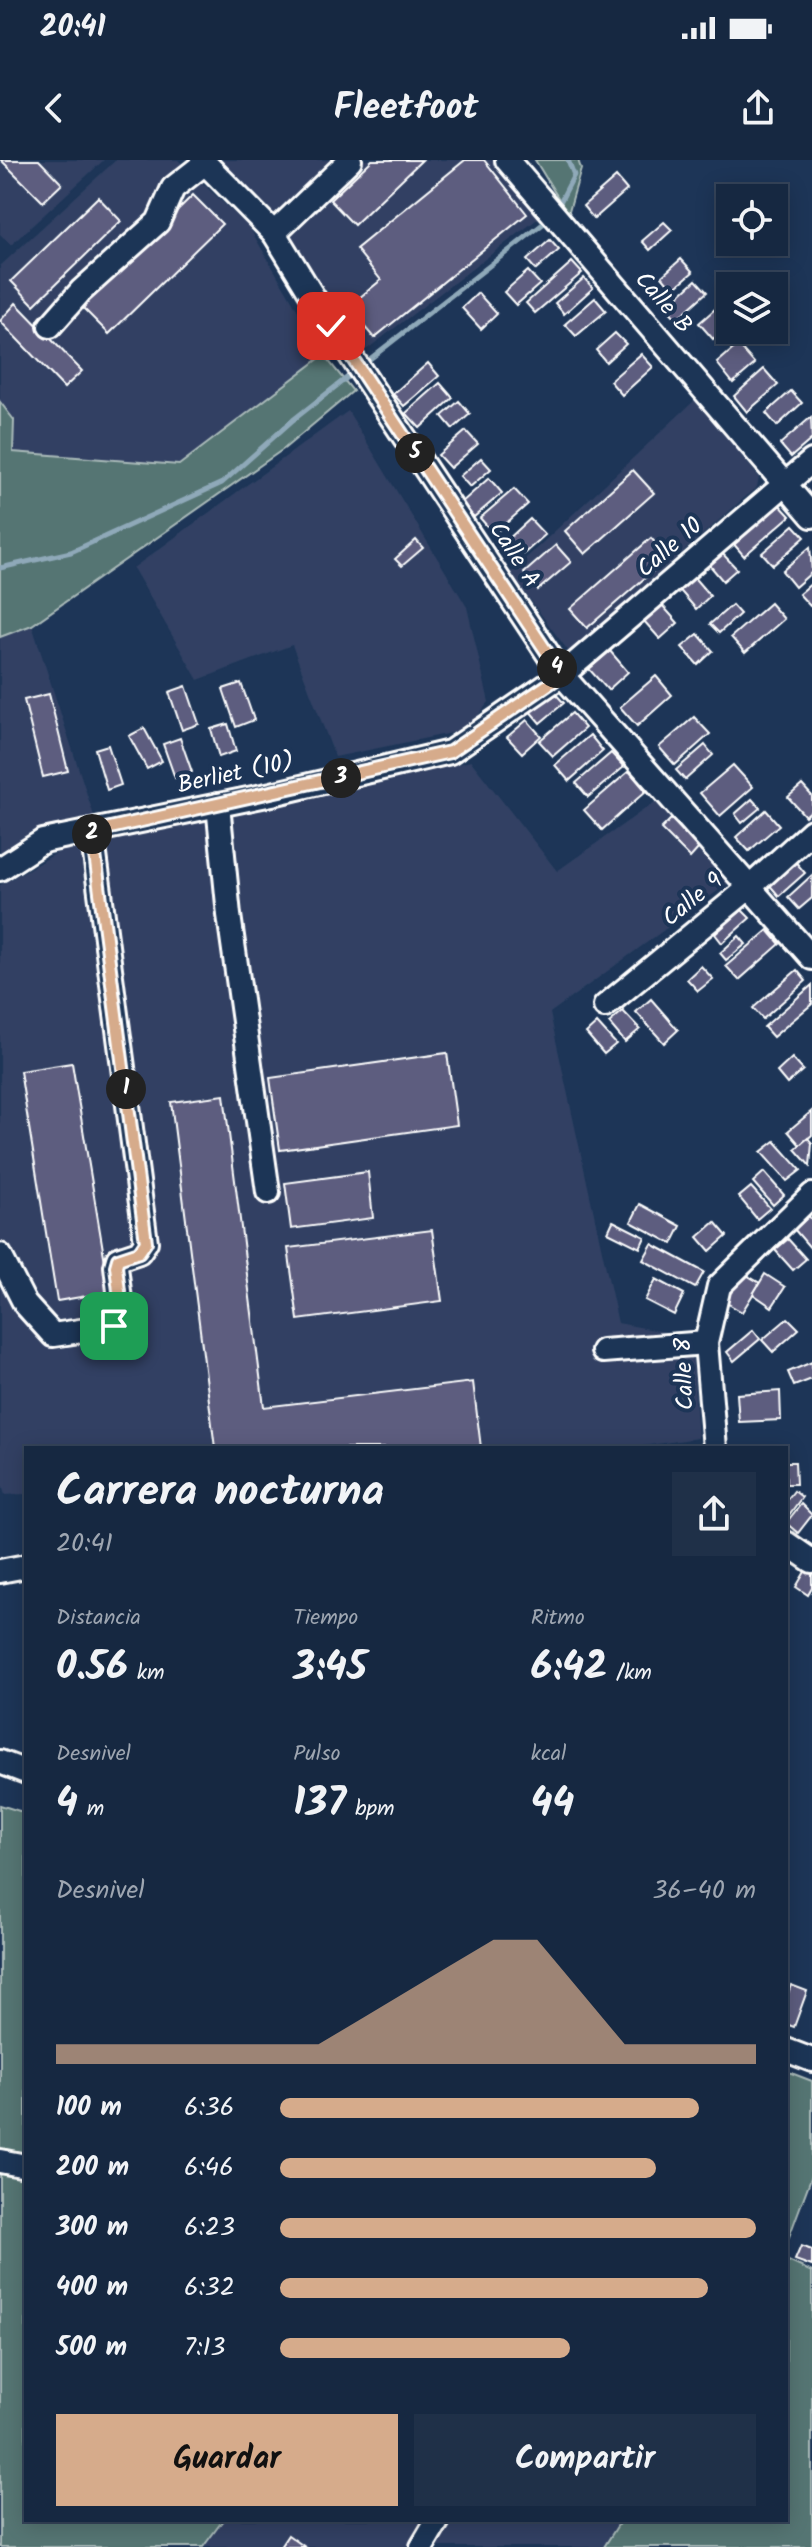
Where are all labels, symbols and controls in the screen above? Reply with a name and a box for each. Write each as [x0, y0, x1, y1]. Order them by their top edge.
text: 20:41 [40, 4, 106, 52]
text: Fleetfoot [333, 80, 479, 137]
icon: back [32, 86, 76, 130]
icon: share [736, 86, 780, 130]
map controls [716, 184, 788, 344]
button: locate [716, 184, 788, 256]
street label: Calle B [624, 263, 702, 343]
button: layers [716, 272, 788, 344]
pin [297, 292, 365, 360]
icon: check [309, 304, 353, 348]
pin: 5 [395, 433, 435, 473]
text: 5 [409, 435, 421, 470]
street label: Calle 10 [628, 508, 712, 588]
street label: Calle A [478, 514, 550, 596]
pin: 4 [537, 648, 577, 688]
text: 4 [551, 650, 563, 685]
street label: Berliet (10) [174, 743, 298, 805]
pin: 3 [321, 758, 361, 798]
text: 3 [335, 760, 347, 795]
pin: 2 [72, 814, 112, 854]
text: 2 [86, 816, 98, 851]
street label: Calle 9 [654, 863, 733, 937]
pin: 1 [106, 1069, 146, 1109]
text: 1 [123, 1071, 129, 1106]
pin [80, 1292, 148, 1360]
icon: arrive [92, 1304, 136, 1348]
street label: Calle 8 [664, 1337, 706, 1411]
text: Carrera nocturna [56, 1458, 384, 1528]
button: share [672, 1472, 756, 1556]
text: 20:41 [56, 1523, 113, 1565]
text: Distancia [56, 1601, 141, 1636]
text: Tiempo [293, 1601, 358, 1636]
text: Ritmo [531, 1601, 585, 1636]
text: 0.56 [56, 1636, 128, 1700]
text: 3:45 [293, 1636, 367, 1700]
text: 6:42 [531, 1636, 607, 1700]
text: km [128, 1656, 165, 1691]
text: /km [607, 1656, 652, 1691]
text: Desnivel [56, 1737, 131, 1772]
text: Pulso [293, 1737, 341, 1772]
text: kcal [531, 1737, 566, 1772]
text: 4 [56, 1772, 78, 1836]
text: 137 [293, 1772, 346, 1836]
text: 44 [531, 1772, 574, 1836]
text: m [78, 1792, 104, 1827]
text: bpm [346, 1792, 395, 1827]
text: Desnivel [56, 1870, 145, 1912]
text: 36–40 m [652, 1870, 756, 1912]
text: 100 m [56, 2087, 122, 2129]
text: 6:36 [184, 2087, 234, 2129]
text: 200 m [56, 2147, 129, 2189]
text: 6:46 [184, 2147, 234, 2189]
text: 300 m [56, 2207, 128, 2249]
text: 6:23 [184, 2207, 235, 2249]
text: 400 m [56, 2267, 128, 2309]
text: 6:32 [184, 2267, 235, 2309]
text: 500 m [56, 2327, 127, 2369]
text: 7:13 [184, 2327, 225, 2369]
button: Guardar [56, 2414, 398, 2506]
button: Compartir [414, 2414, 756, 2506]

